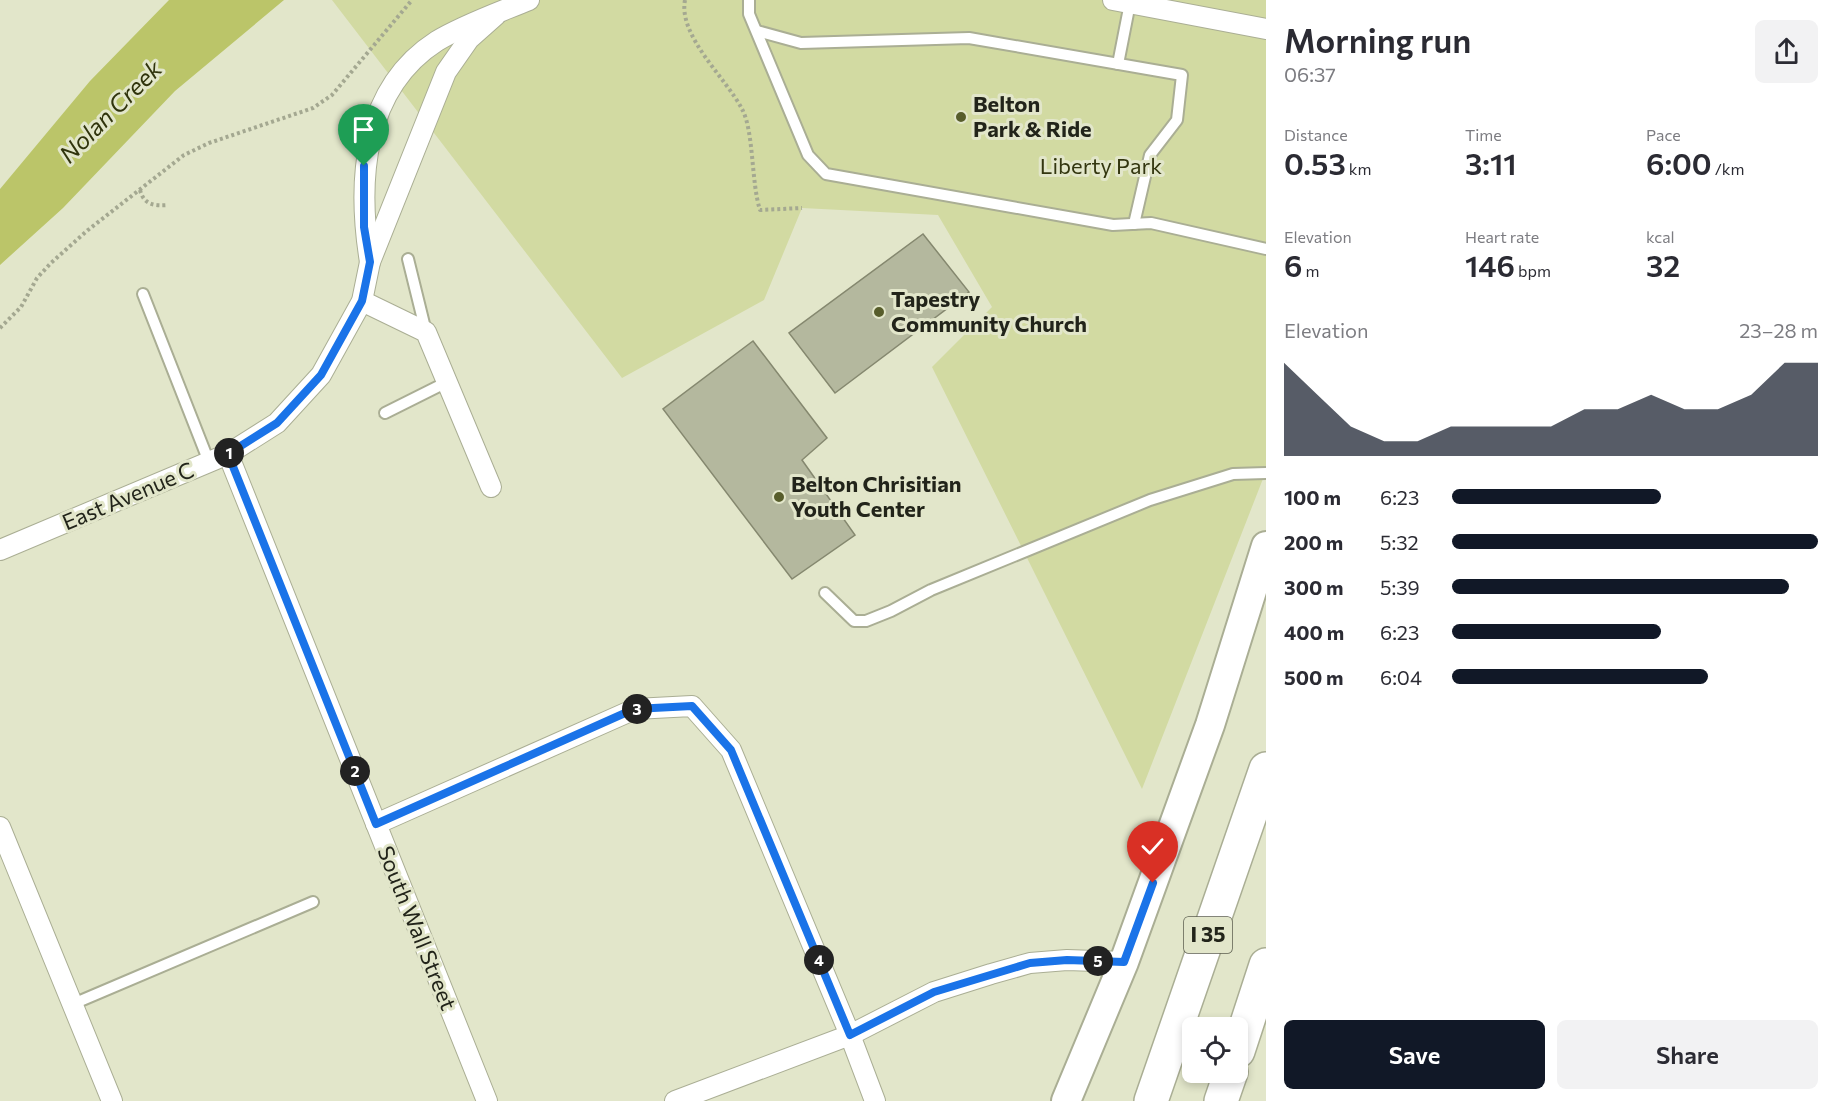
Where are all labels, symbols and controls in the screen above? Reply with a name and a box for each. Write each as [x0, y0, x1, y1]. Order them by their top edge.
text: Morning run [1284, 19, 1471, 60]
button: share [1755, 20, 1818, 83]
water label: Nolan Creek [53, 53, 168, 168]
text: 06:37 [1284, 62, 1336, 86]
place label: Belton Park & Ride [973, 90, 1092, 142]
pin [338, 104, 389, 166]
marker: Belton Park & Ride [954, 110, 968, 124]
icon: arrive [347, 113, 380, 146]
text: Distance [1284, 125, 1348, 144]
text: Time [1465, 125, 1502, 144]
text: Pace [1646, 125, 1681, 144]
text: 0.53 [1284, 144, 1346, 181]
text: 3:11 [1465, 144, 1517, 181]
text: 6:00 [1646, 144, 1712, 181]
park label: Liberty Park [1040, 152, 1162, 179]
text: km [1346, 159, 1371, 178]
text: /km [1712, 159, 1745, 178]
text: Elevation [1284, 227, 1352, 246]
text: Heart rate [1465, 227, 1539, 246]
text: kcal [1646, 227, 1675, 246]
text: 6 [1284, 246, 1302, 283]
text: 146 [1465, 246, 1515, 283]
text: 32 [1646, 246, 1680, 283]
text: m [1302, 261, 1319, 280]
text: bpm [1515, 261, 1551, 280]
place label: Tapestry Community Church [891, 285, 1087, 337]
marker: Tapestry Community Church [872, 305, 886, 319]
text: Elevation [1284, 318, 1369, 342]
text: 23–28 m [1739, 318, 1818, 342]
pin: 1 [214, 438, 244, 468]
text: 1 [225, 443, 233, 462]
street label: East Avenue C [58, 456, 198, 535]
place label: Belton Chrisitian Youth Center [791, 470, 962, 522]
text: 100 m [1284, 485, 1341, 509]
text: 6:23 [1380, 485, 1419, 509]
marker: Belton Chrisitian Youth Center [772, 490, 786, 504]
text: 200 m [1284, 530, 1343, 554]
text: 5:32 [1380, 530, 1419, 554]
text: 300 m [1284, 575, 1344, 599]
text: 5:39 [1380, 575, 1420, 599]
text: 400 m [1284, 620, 1344, 644]
text: 6:23 [1380, 620, 1419, 644]
text: 500 m [1284, 665, 1344, 689]
text: 6:04 [1380, 665, 1422, 689]
pin: 3 [622, 694, 652, 724]
text: 3 [632, 699, 642, 718]
pin: 2 [340, 756, 370, 786]
text: 2 [350, 761, 360, 780]
pin [1127, 821, 1178, 883]
icon: check [1136, 830, 1169, 863]
street label: South Wall Street [372, 842, 463, 1014]
road number: I 35 [1184, 917, 1232, 953]
pin: 4 [804, 945, 834, 975]
pin: 5 [1083, 946, 1113, 976]
text: 4 [814, 950, 824, 969]
text: 5 [1093, 951, 1103, 970]
map controls [1182, 1017, 1248, 1083]
button: locate [1182, 1017, 1248, 1083]
button: Save [1284, 1020, 1545, 1089]
button: Share [1557, 1020, 1818, 1089]

